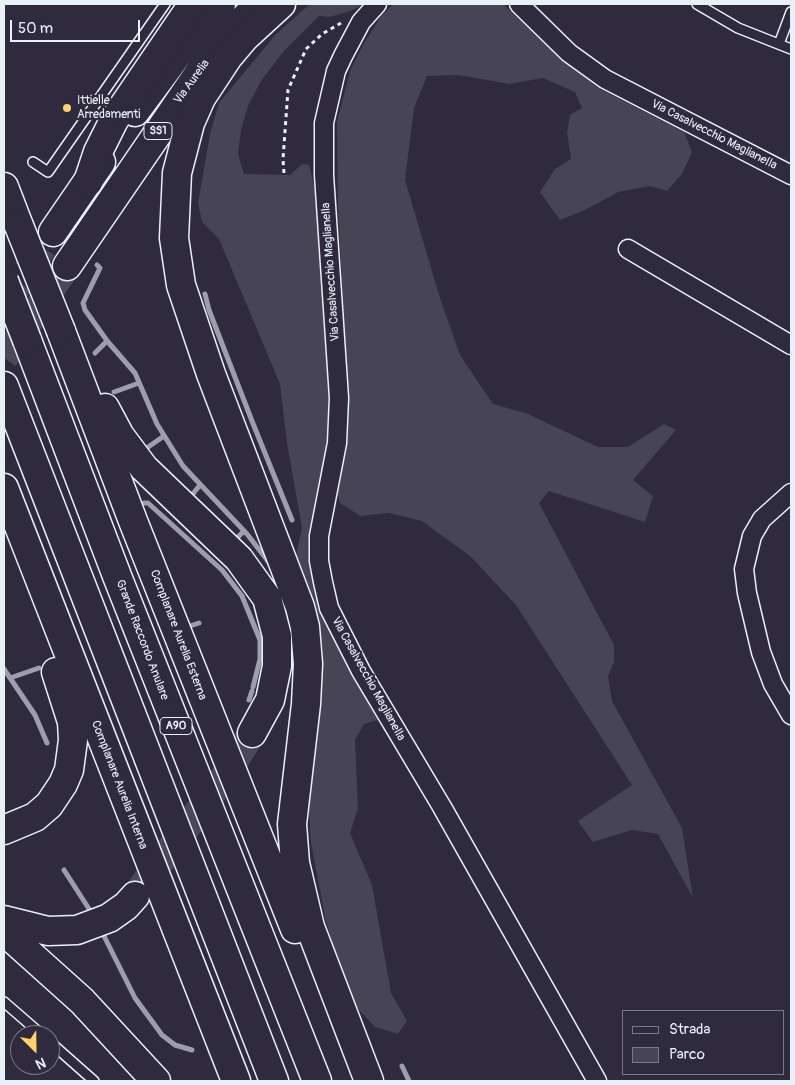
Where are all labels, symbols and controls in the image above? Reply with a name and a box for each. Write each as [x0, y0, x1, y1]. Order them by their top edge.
scale bar [12, 10, 142, 42]
text: 50 m [18, 19, 53, 38]
street label: Via Aurelia [171, 57, 213, 107]
place label: Ittielle Arredamenti [77, 94, 140, 122]
street label: Via Casalvecchio Maglianella [649, 97, 779, 173]
marker: Ittielle Arredamenti [61, 102, 73, 114]
road number: SS1 [144, 122, 172, 140]
street label: Via Casalvecchio Maglianella [319, 202, 343, 342]
street label: Complanare Aurelia Esterna [146, 568, 210, 702]
street label: Grande Raccordo Anulare [112, 578, 172, 702]
street label: Via Casalvecchio Maglianella [328, 615, 408, 743]
road number: A90 [160, 718, 192, 734]
street label: Complanare Aurelia Interna [88, 719, 150, 851]
legend [622, 1010, 785, 1075]
text: Strada [669, 1020, 710, 1039]
north arrow [10, 1025, 60, 1075]
text: Parco [669, 1045, 705, 1064]
text: N [33, 1054, 48, 1073]

